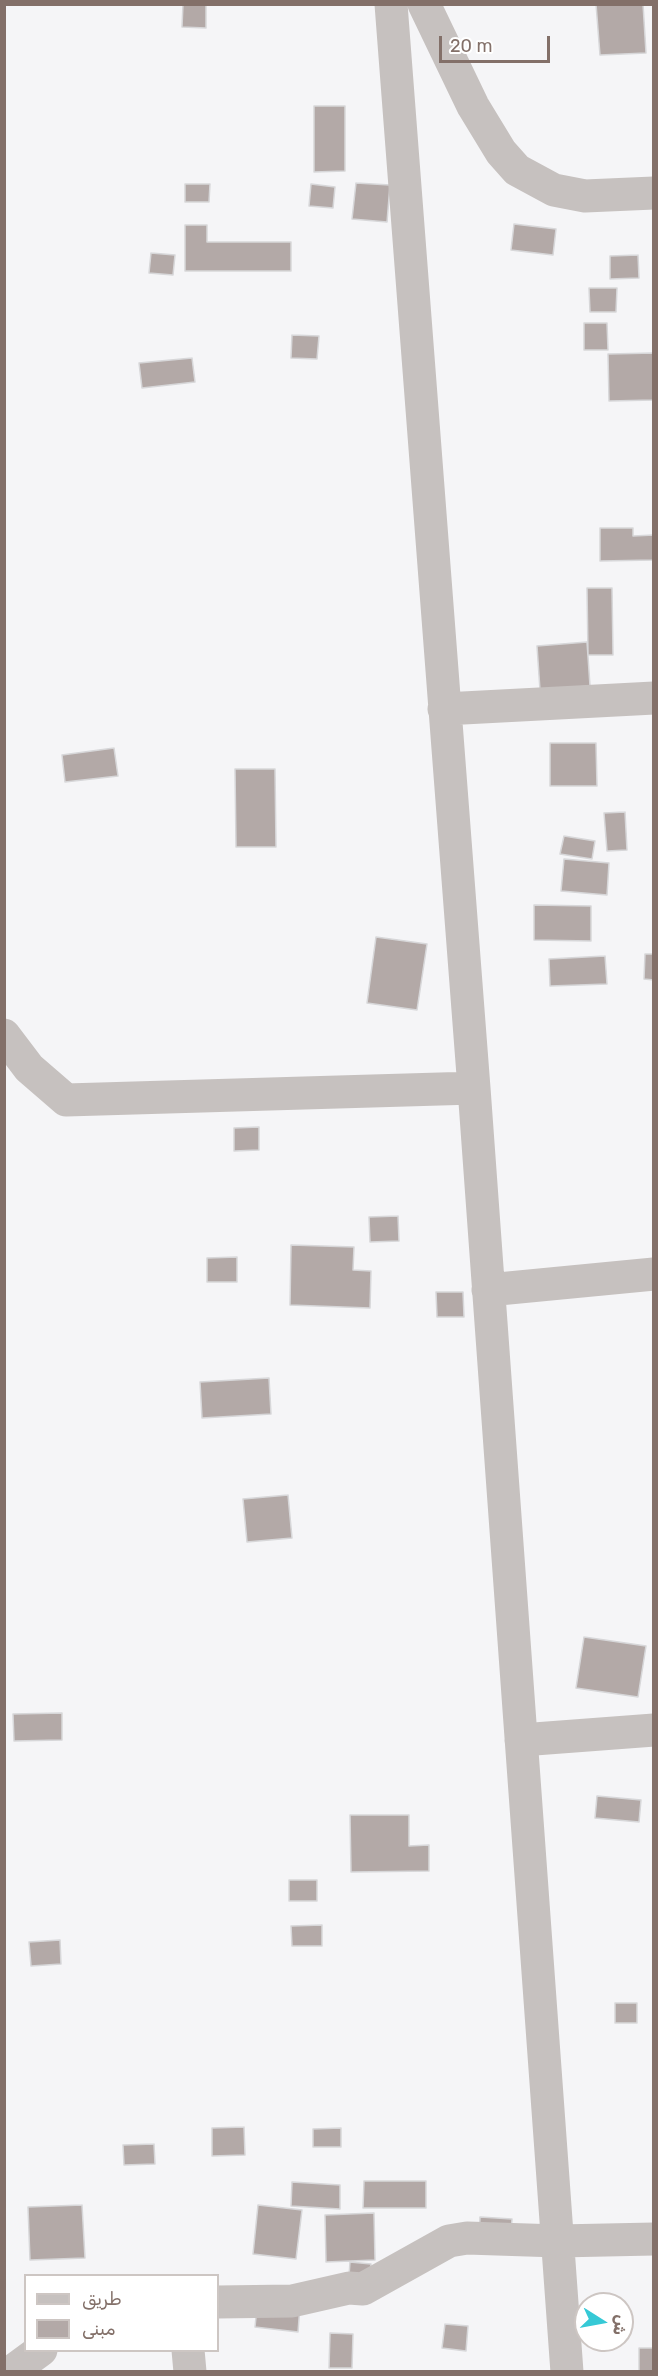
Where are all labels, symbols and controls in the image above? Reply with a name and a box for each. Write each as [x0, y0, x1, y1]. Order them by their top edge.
scale bar [442, 24, 553, 62]
text: 20 m [450, 35, 492, 57]
legend [24, 2274, 219, 2352]
text: طريق [82, 2288, 122, 2310]
north arrow [574, 2292, 634, 2352]
text: ش [609, 2313, 631, 2337]
text: مبنى [82, 2318, 116, 2340]

